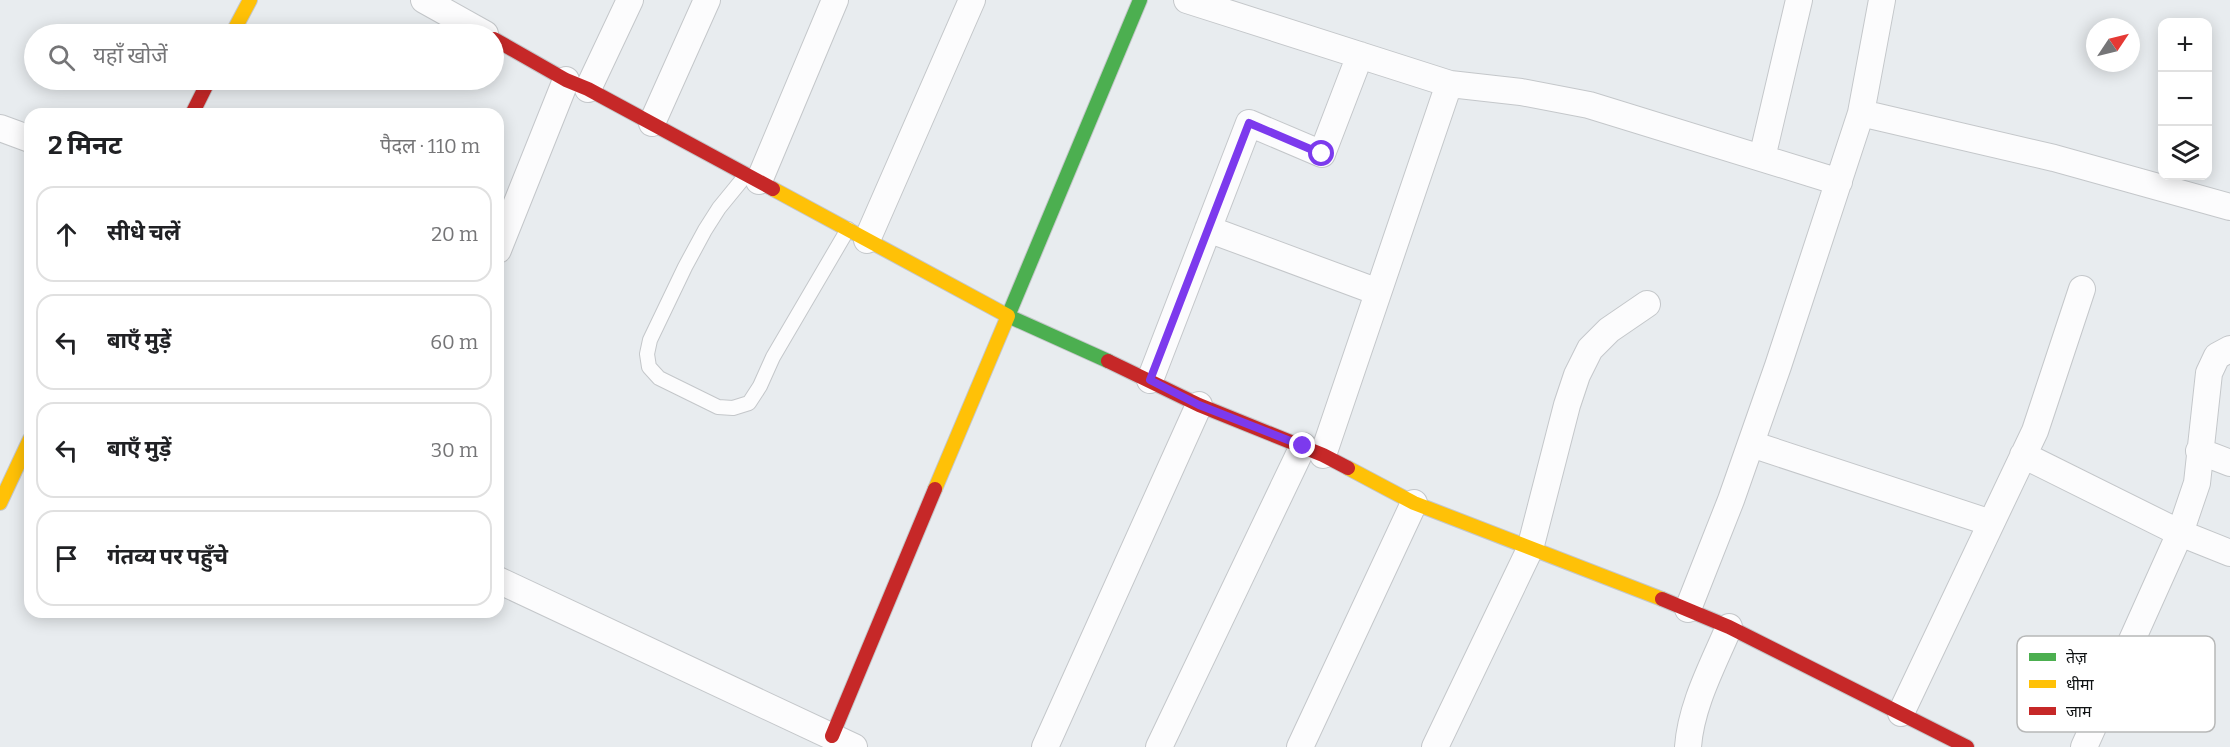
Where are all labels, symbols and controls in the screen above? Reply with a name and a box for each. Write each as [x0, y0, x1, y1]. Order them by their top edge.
north arrow [2086, 18, 2140, 72]
map controls [2158, 18, 2212, 180]
button: + [2158, 18, 2212, 72]
search box [24, 24, 504, 90]
icon: search [45, 41, 78, 74]
text: यहाँ खोजें [93, 42, 168, 69]
button: − [2158, 72, 2212, 126]
button: layers [2158, 126, 2212, 180]
text: 2 मिनट [48, 130, 122, 161]
text: पैदल · 110 m [380, 134, 480, 158]
route start [1308, 140, 1334, 166]
icon: ahead [50, 218, 83, 251]
text: सीधे चलें [107, 219, 180, 246]
text: 20 m [431, 222, 478, 246]
icon: left [50, 326, 83, 359]
text: बाएँ मुड़ें [107, 327, 171, 354]
text: 60 m [430, 330, 478, 354]
route end [1289, 432, 1315, 458]
icon: left [50, 434, 83, 467]
text: बाएँ मुड़ें [107, 435, 171, 462]
text: 30 m [431, 438, 478, 462]
icon: arrive [50, 542, 83, 575]
text: गंतव्य पर पहुँचे [107, 543, 228, 570]
legend [2017, 636, 2215, 732]
text: तेज़ [2066, 648, 2088, 667]
text: धीमा [2066, 675, 2095, 694]
text: जाम [2066, 702, 2092, 721]

